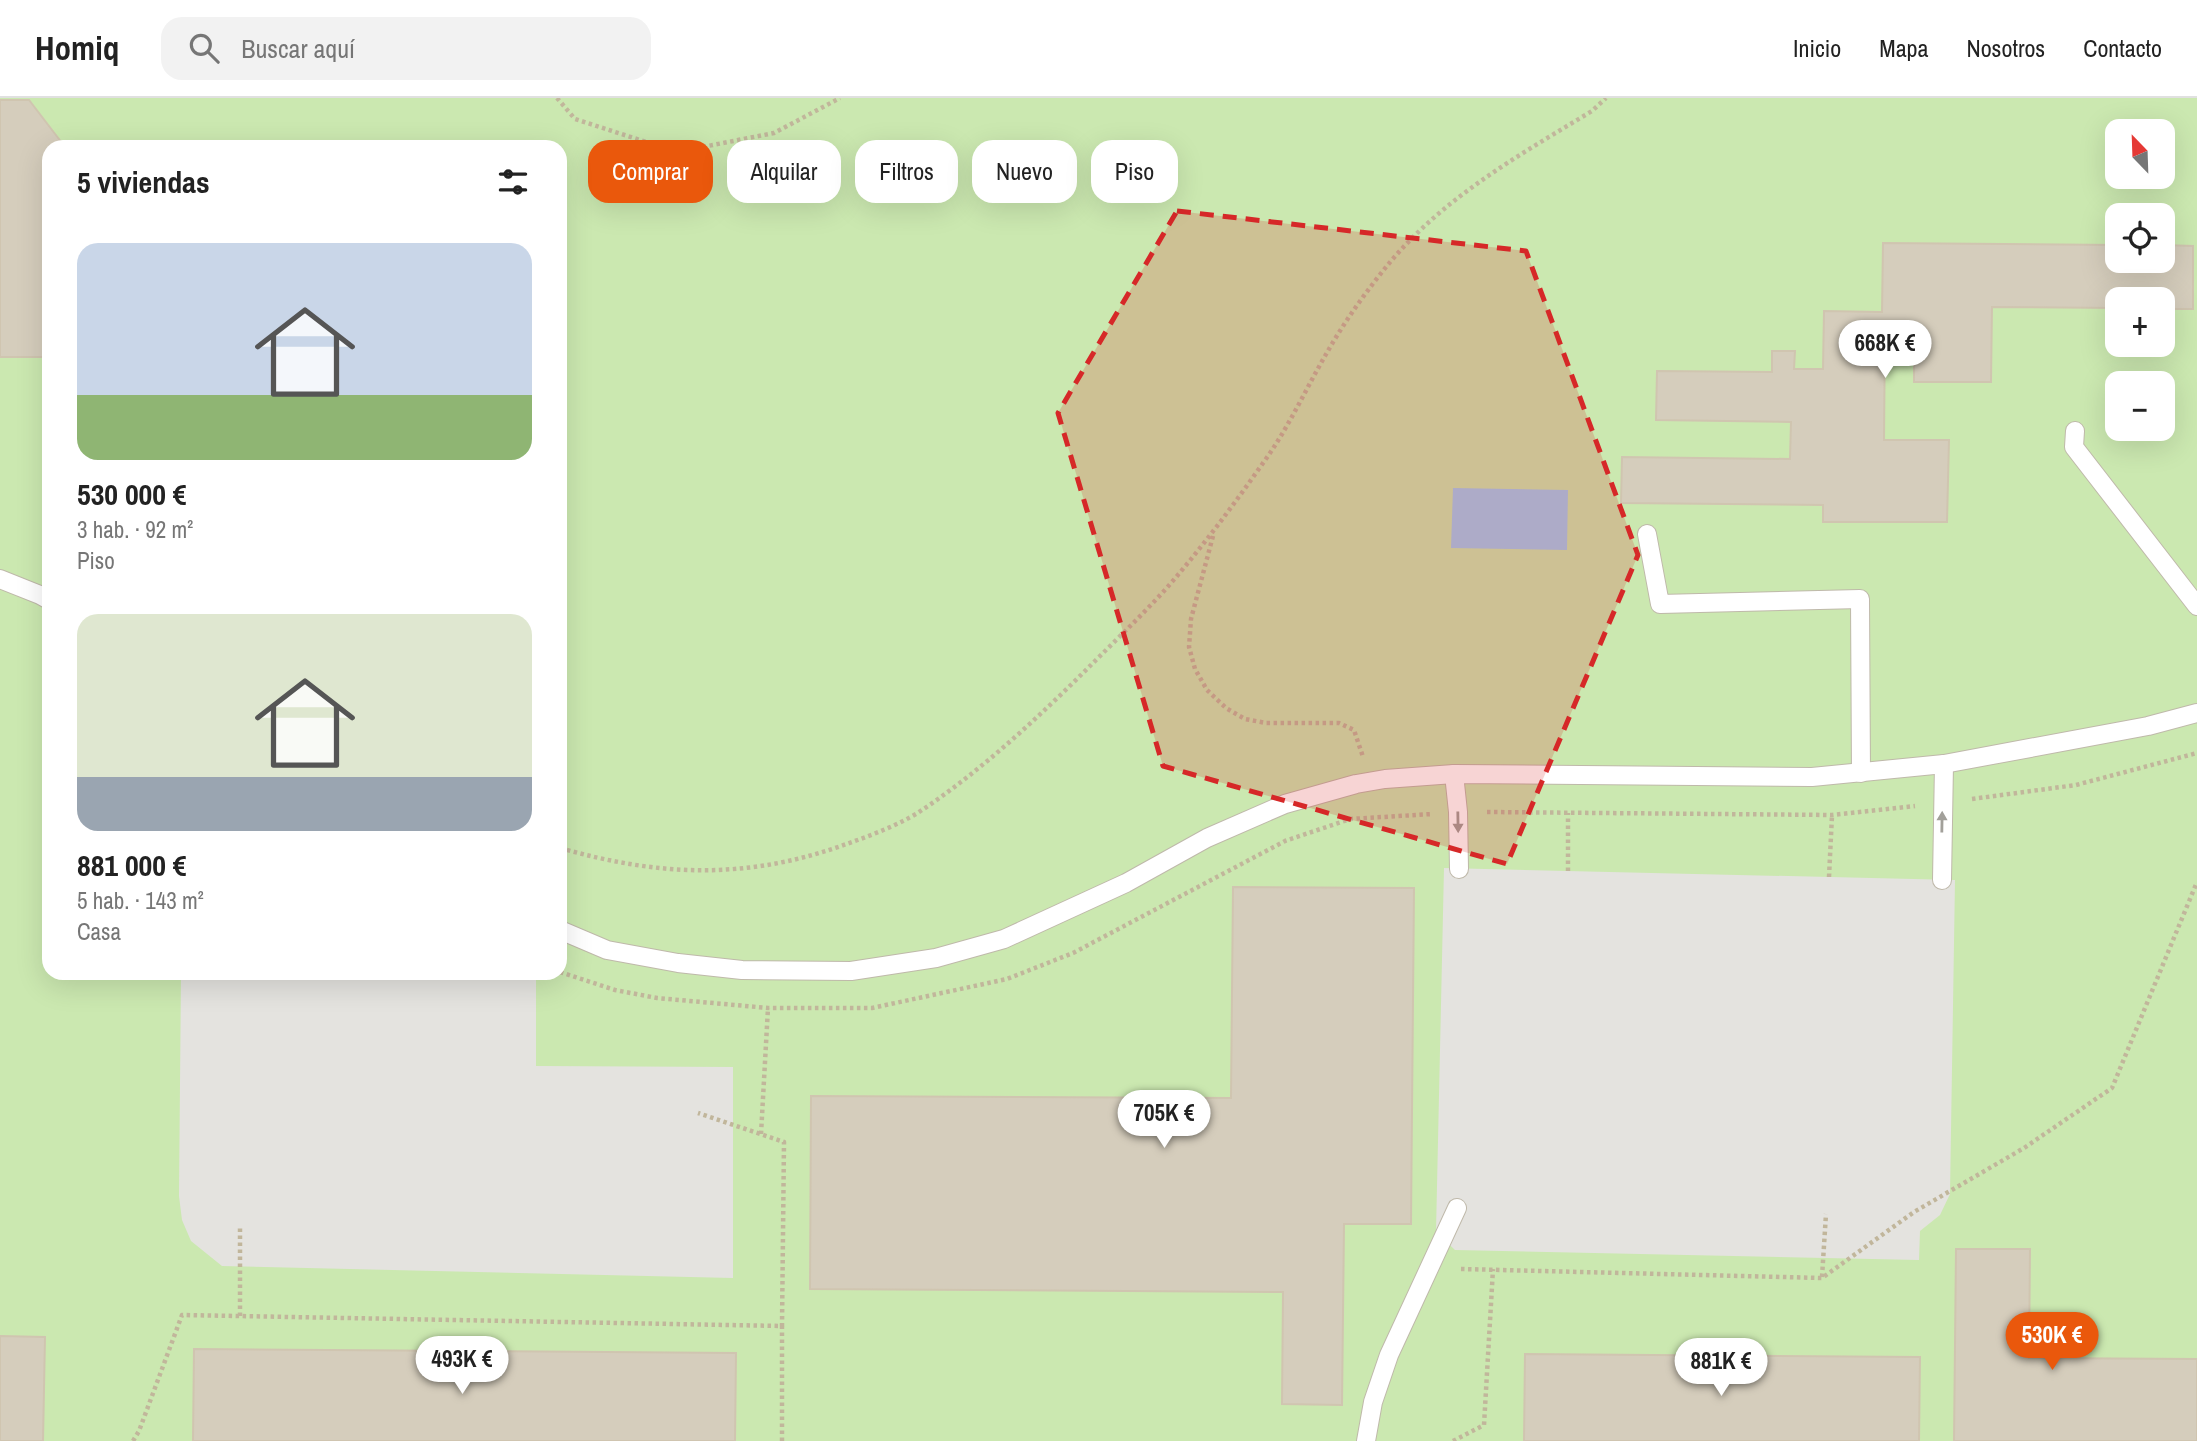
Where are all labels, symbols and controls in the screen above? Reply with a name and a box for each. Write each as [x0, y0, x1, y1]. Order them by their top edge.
search box [161, 17, 651, 80]
text: Homiq [35, 26, 119, 70]
icon: search [185, 29, 223, 67]
text: Buscar aquí [241, 31, 355, 66]
text: Inicio [1793, 32, 1841, 64]
text: Mapa [1879, 32, 1928, 64]
text: Nosotros [1966, 32, 2045, 64]
text: Contacto [2083, 32, 2162, 64]
north arrow [2105, 119, 2175, 189]
map controls [2105, 119, 2175, 441]
chip: Comprar [588, 140, 713, 203]
chip: Alquilar [727, 140, 841, 203]
chip: Filtros [855, 140, 958, 203]
chip: Nuevo [972, 140, 1077, 203]
chip: Piso [1091, 140, 1178, 203]
text: 5 viviendas [77, 162, 210, 202]
icon: filters [494, 163, 532, 201]
button: locate [2105, 203, 2175, 273]
button: + [2105, 287, 2175, 357]
icon: home [242, 289, 368, 415]
pin: 668K € [1828, 320, 1942, 380]
text: 668K € [1855, 327, 1915, 358]
button: − [2105, 371, 2175, 441]
text: 530 000 € [77, 474, 186, 514]
text: 3 hab. · 92 m² [77, 514, 193, 545]
text: Piso [77, 545, 115, 576]
icon: home [242, 660, 368, 786]
one-way arrow [1452, 811, 1464, 833]
one-way arrow [1937, 811, 1948, 833]
text: 881 000 € [77, 845, 186, 885]
text: 5 hab. · 143 m² [77, 885, 204, 916]
text: Casa [77, 916, 121, 947]
pin: 705K € [1107, 1090, 1221, 1150]
text: 705K € [1134, 1097, 1194, 1128]
pin: 530K € [1995, 1312, 2109, 1372]
text: 530K € [2022, 1319, 2082, 1350]
pin: 493K € [405, 1336, 519, 1396]
pin: 881K € [1664, 1338, 1778, 1398]
text: 493K € [432, 1343, 492, 1374]
text: 881K € [1691, 1345, 1751, 1376]

